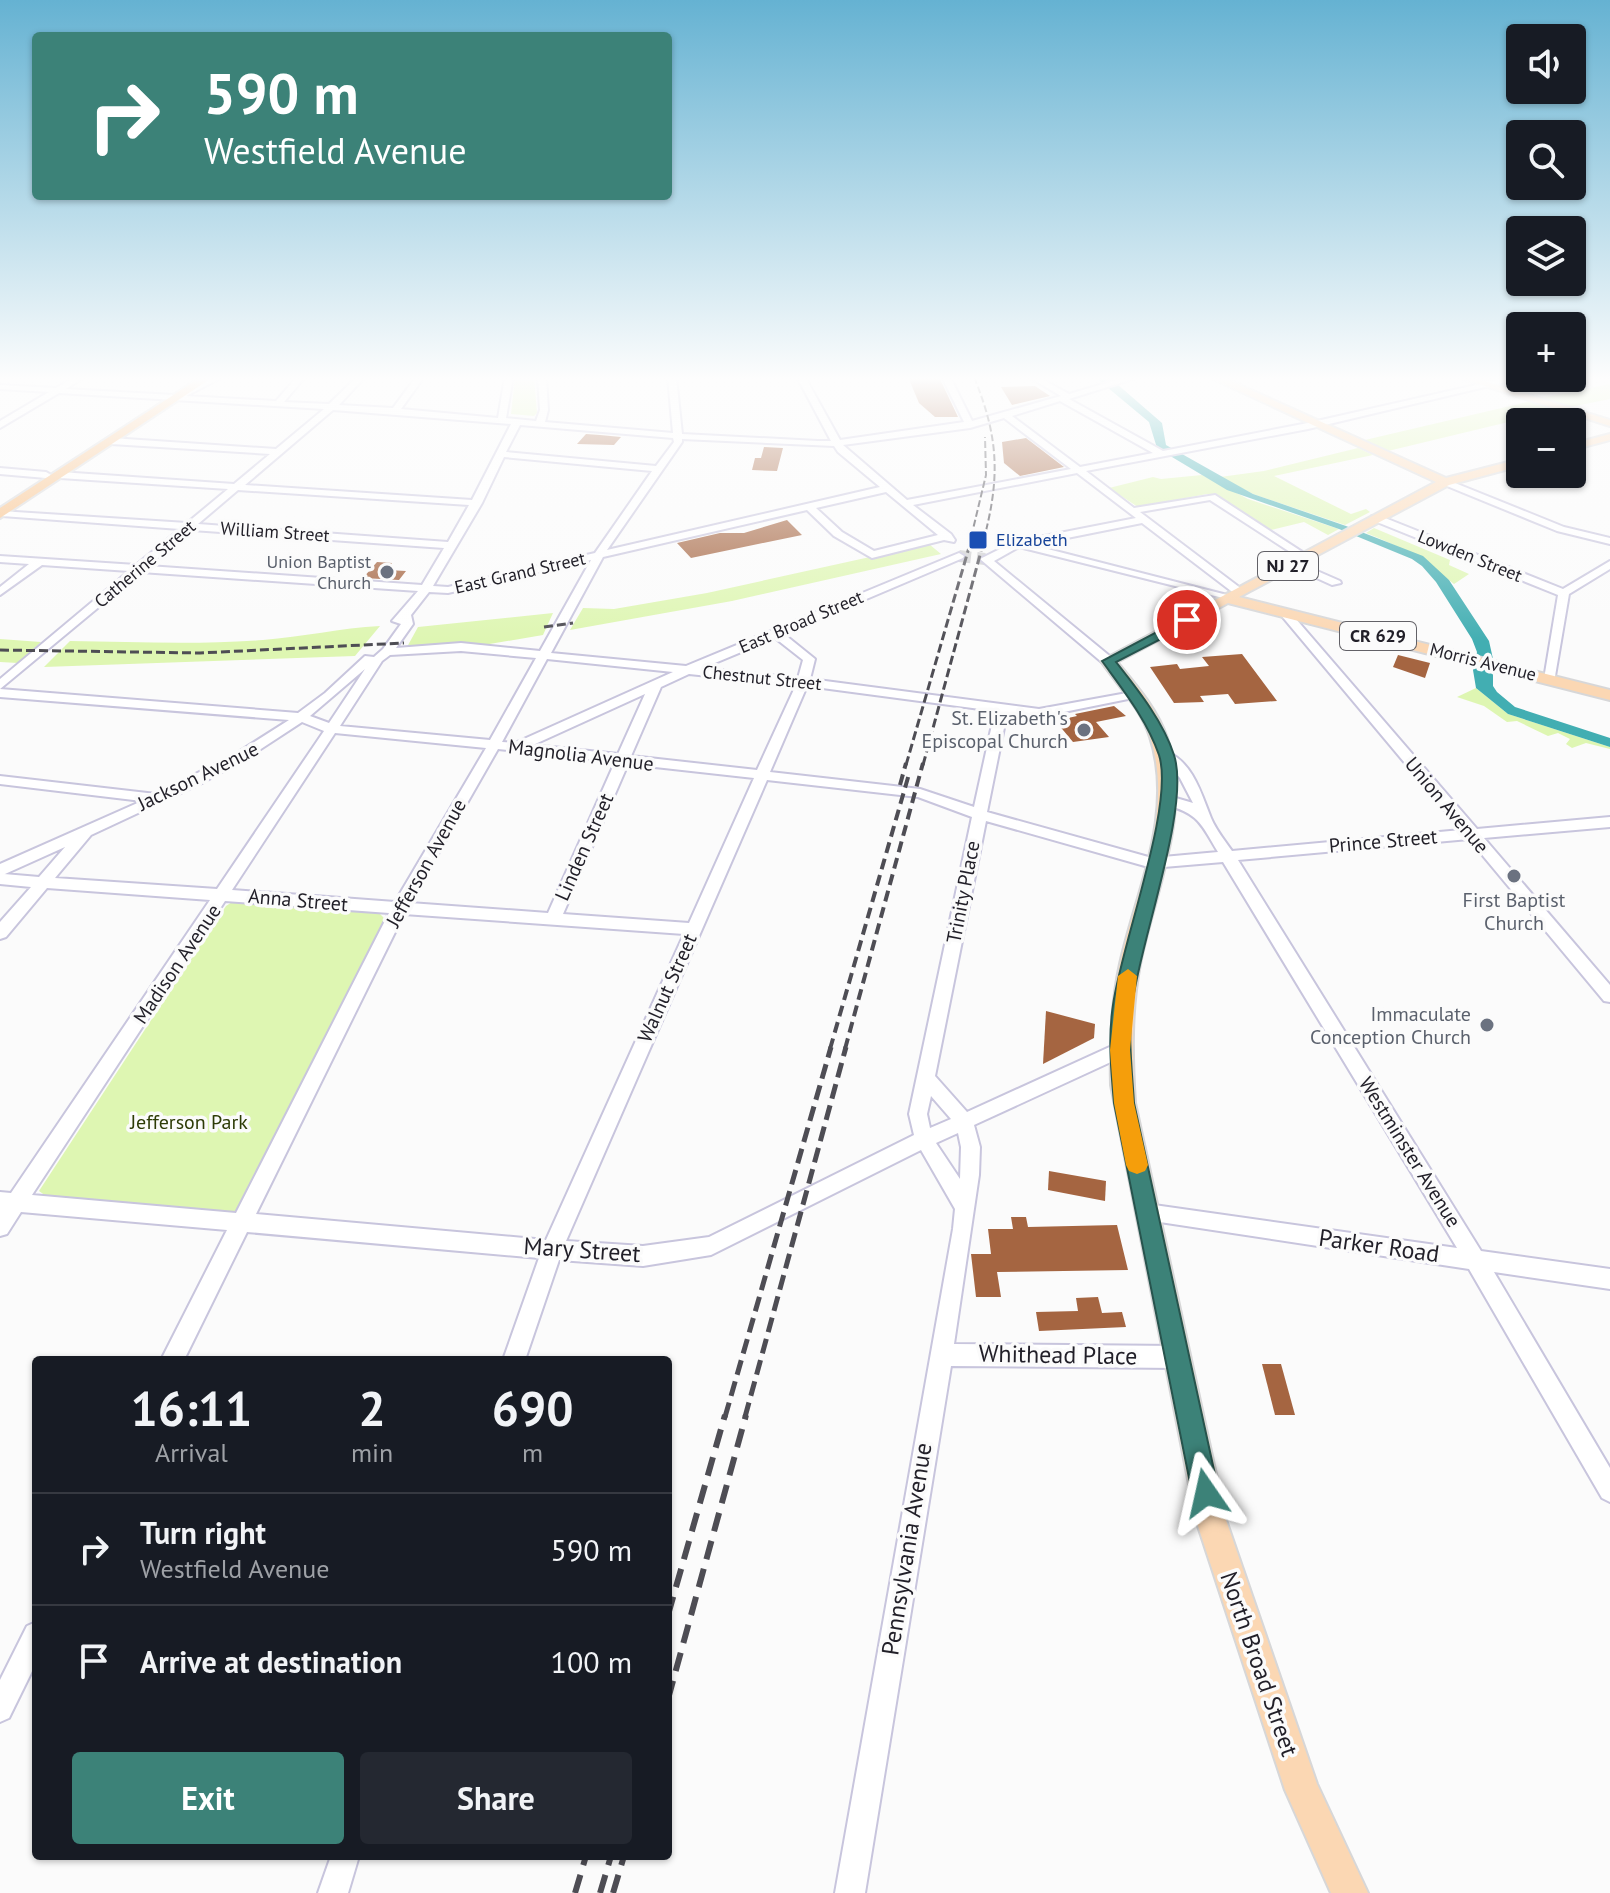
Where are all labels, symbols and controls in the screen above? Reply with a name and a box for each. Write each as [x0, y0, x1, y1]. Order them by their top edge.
map controls [1506, 24, 1586, 488]
button: sound [1506, 24, 1586, 104]
text: 590 m [204, 57, 359, 129]
icon: right [72, 64, 176, 168]
button: search [1506, 120, 1586, 200]
text: Westfield Avenue [204, 127, 466, 174]
button: layers [1506, 216, 1586, 296]
button: + [1506, 312, 1586, 392]
button: − [1506, 408, 1586, 488]
street label: Catherine Street [90, 515, 200, 613]
street label: William Street [220, 516, 330, 547]
street label: Lowden Street [1415, 524, 1526, 587]
place label: Elizabeth [996, 528, 1068, 551]
marker: Elizabeth [967, 529, 989, 551]
street label: East Grand Street [452, 546, 587, 599]
place label: Union Baptist Church [267, 550, 371, 594]
road number: NJ 27 [1258, 552, 1318, 580]
marker: Union Baptist Church [378, 563, 396, 581]
street label: East Broad Street [735, 585, 866, 658]
pin [1153, 586, 1221, 654]
icon: arrive [1165, 598, 1209, 642]
road number: CR 629 [1340, 622, 1416, 650]
street label: Morris Avenue [1427, 637, 1539, 686]
street label: Chestnut Street [701, 660, 823, 695]
place label: St. Elizabeth's Episcopal Church [922, 705, 1068, 754]
marker: St. Elizabeth's Episcopal Church [1075, 721, 1093, 739]
street label: Magnolia Avenue [507, 733, 655, 777]
street label: Jackson Avenue [132, 735, 263, 817]
street label: Union Avenue [1399, 751, 1495, 859]
street label: Linden Street [549, 789, 619, 905]
street label: Jefferson Avenue [380, 794, 472, 933]
street label: Prince Street [1328, 823, 1438, 859]
street label: Trinity Place [940, 839, 986, 945]
marker: First Baptist Church [1505, 867, 1523, 885]
street label: Anna Street [247, 883, 349, 917]
place label: First Baptist Church [1463, 887, 1566, 936]
street label: Madison Avenue [127, 899, 227, 1029]
street label: Walnut Street [631, 929, 703, 1046]
place label: Immaculate Conception Church [1310, 1001, 1471, 1050]
marker: Immaculate Conception Church [1478, 1016, 1496, 1034]
street label: Westminster Avenue [1353, 1072, 1467, 1232]
park label: Jefferson Park [129, 1109, 248, 1135]
street label: Parker Road [1317, 1222, 1441, 1269]
street label: Mary Street [523, 1230, 642, 1269]
street label: Whithead Place [978, 1338, 1138, 1371]
text: 16:11 [131, 1377, 252, 1439]
text: 2 [358, 1377, 386, 1439]
text: 690 [492, 1377, 573, 1439]
text: Arrival [155, 1436, 228, 1469]
text: min [351, 1436, 393, 1469]
text: m [522, 1436, 543, 1469]
street label: Pennsylvania Avenue [874, 1440, 939, 1657]
position arrow [1164, 1451, 1248, 1535]
text: Turn right [140, 1513, 266, 1552]
icon: right [72, 1527, 116, 1571]
text: 590 m [551, 1530, 632, 1569]
text: Westfield Avenue [140, 1552, 330, 1585]
street label: North Broad Street [1213, 1567, 1306, 1760]
icon: arrive [72, 1639, 116, 1683]
text: Arrive at destination [140, 1642, 402, 1681]
text: 100 m [551, 1642, 632, 1681]
button: Exit [72, 1752, 344, 1844]
button: Share [360, 1752, 632, 1844]

